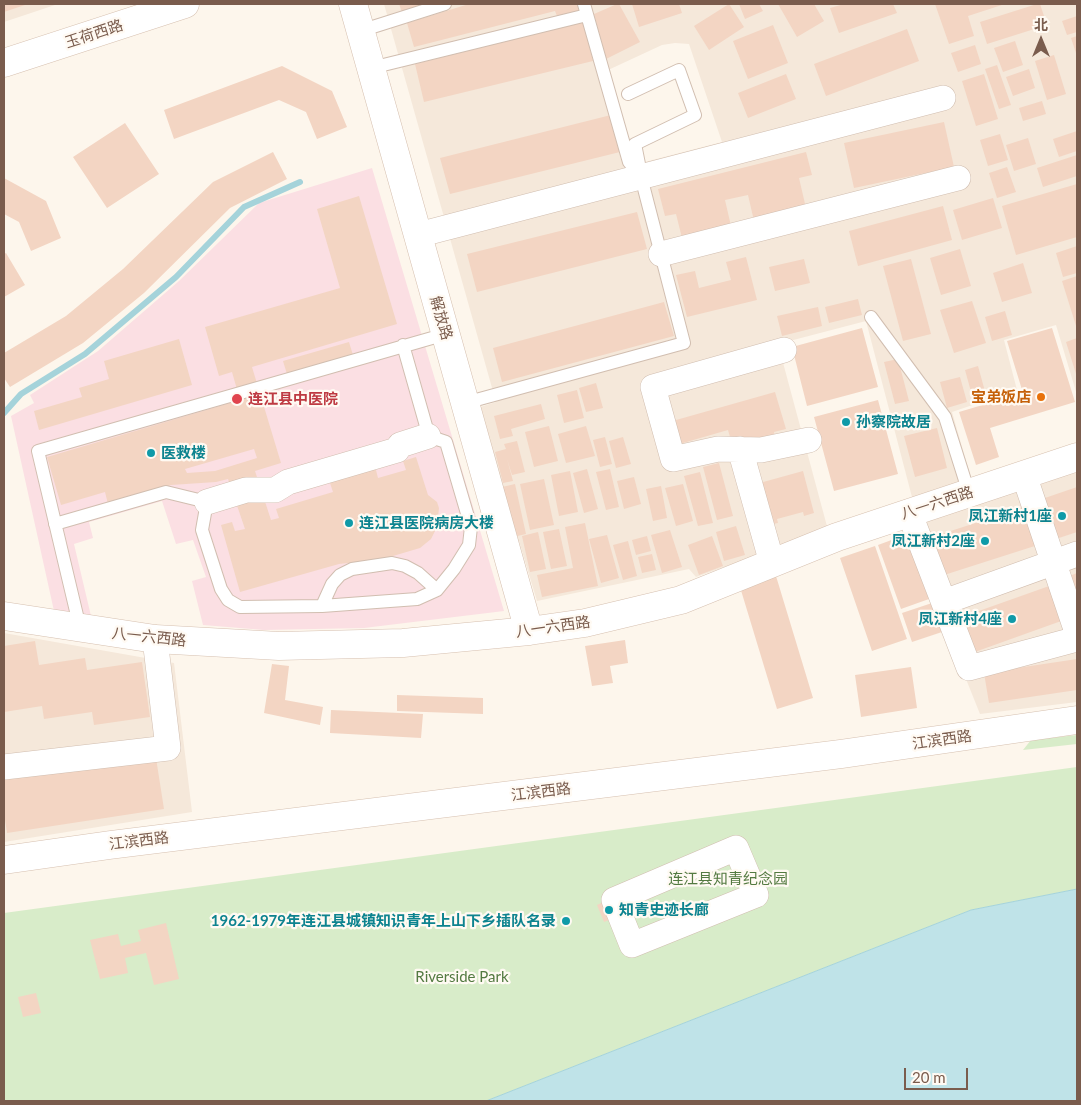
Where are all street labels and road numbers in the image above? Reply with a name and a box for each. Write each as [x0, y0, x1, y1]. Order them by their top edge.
street label: 玉荷西路 [63, 16, 125, 52]
street label: 解放路 [426, 294, 456, 342]
street label: 八一六西路 [899, 483, 975, 523]
street label: 八一六西路 [515, 613, 591, 641]
street label: 八一六西路 [111, 624, 187, 650]
street label: 江滨西路 [911, 727, 973, 753]
street label: 江滨西路 [510, 779, 572, 805]
street label: 江滨西路 [108, 828, 170, 854]

